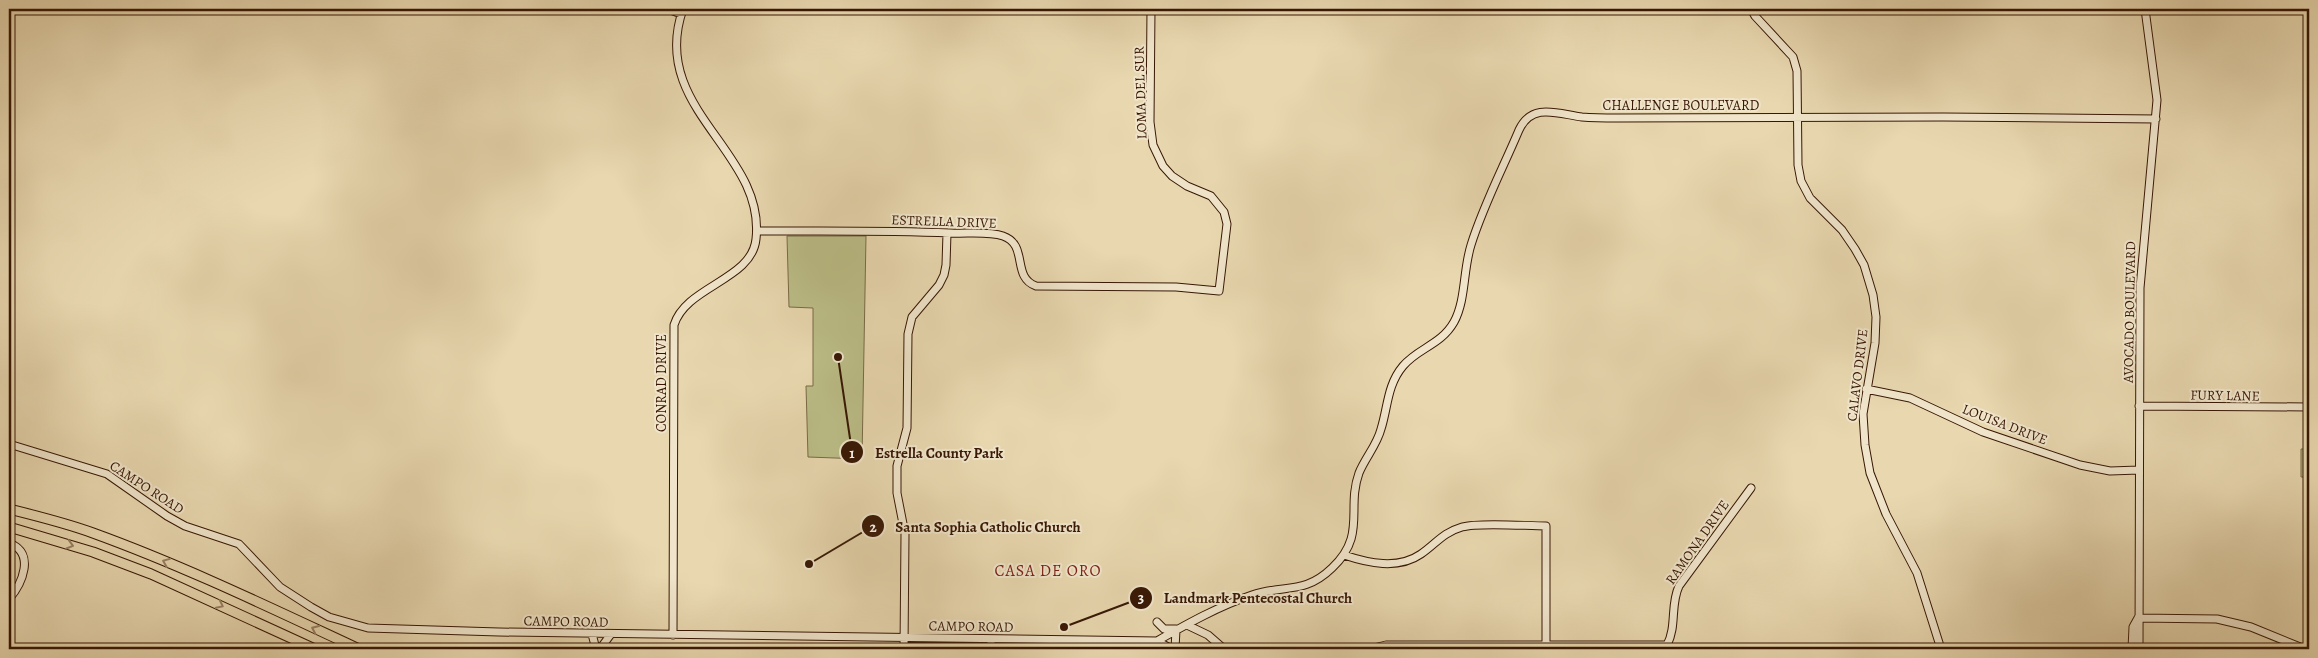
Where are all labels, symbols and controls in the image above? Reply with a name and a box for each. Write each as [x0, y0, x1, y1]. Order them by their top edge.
street label: LOMA DEL SUR [1129, 46, 1152, 140]
street label: CHALLENGE BOULEVARD [1603, 96, 1760, 115]
street label: ESTRELLA DRIVE [891, 210, 997, 233]
street label: AVOCADO BOULEVARD [2119, 241, 2140, 384]
street label: CALAVO DRIVE [1842, 328, 1873, 422]
street label: CONRAD DRIVE [652, 334, 671, 432]
street label: FURY LANE [2190, 385, 2260, 406]
street label: LOUISA DRIVE [1959, 399, 2050, 449]
callout: Estrella County Park [840, 437, 1012, 467]
text: 1 [849, 443, 855, 463]
text: Estrella County Park [875, 443, 1003, 463]
street label: CAMPO ROAD [106, 456, 188, 519]
street label: RAMONA DRIVE [1661, 496, 1734, 588]
callout: Santa Sophia Catholic Church [860, 511, 1091, 541]
text: 2 [869, 517, 877, 537]
text: Santa Sophia Catholic Church [895, 517, 1081, 537]
one-way arrow [65, 539, 73, 549]
one-way arrow [163, 558, 171, 568]
district label: CASA DE ORO [995, 560, 1101, 582]
callout: Landmark Pentecostal Church [1128, 583, 1362, 613]
text: 3 [1138, 588, 1144, 608]
text: Landmark Pentecostal Church [1164, 588, 1352, 608]
one-way arrow [215, 599, 224, 609]
street label: CAMPO ROAD [523, 611, 609, 632]
street label: CAMPO ROAD [928, 616, 1014, 637]
one-way arrow [311, 624, 320, 635]

